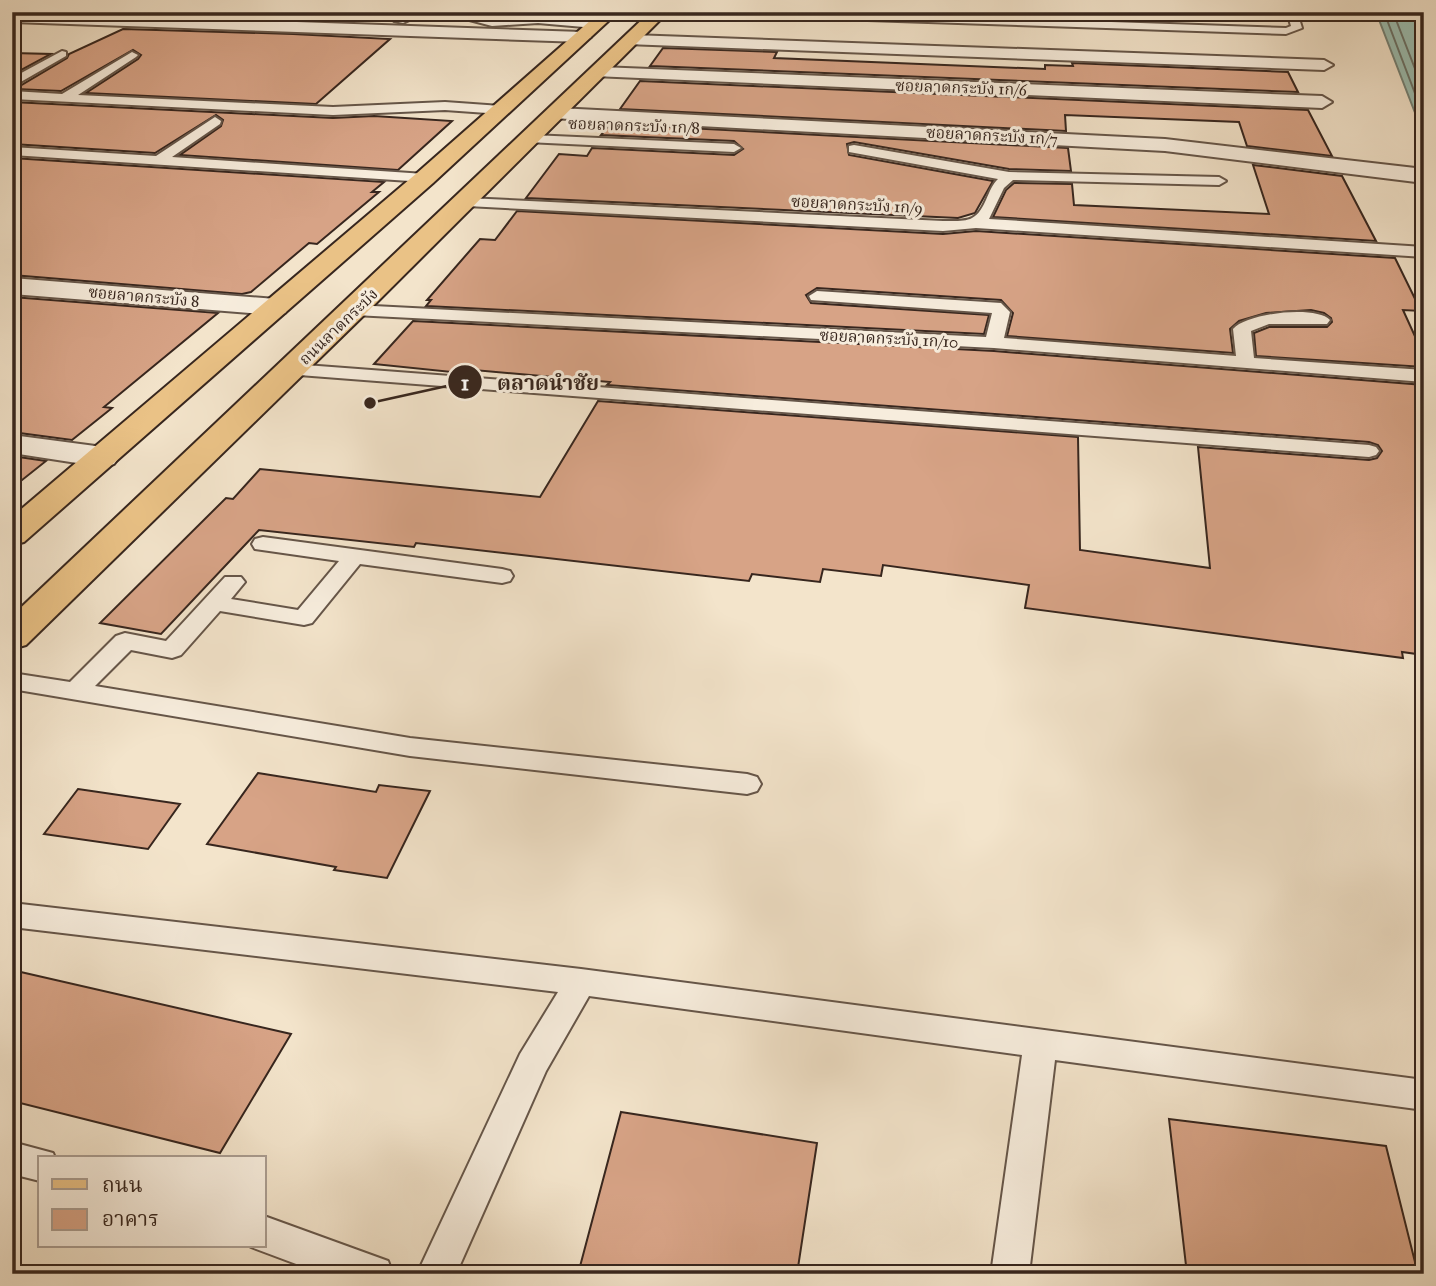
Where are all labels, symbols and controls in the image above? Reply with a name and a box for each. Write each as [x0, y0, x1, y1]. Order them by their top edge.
street label: ซอยลาดกระบัง 1ก/6 [895, 76, 1028, 99]
street label: ซอยลาดกระบัง 1ก/8 [568, 114, 700, 137]
street label: ซอยลาดกระบัง 1ก/7 [926, 123, 1058, 148]
street label: ซอยลาดกระบัง 1ก/9 [791, 192, 923, 217]
street label: ซอยลาดกระบัง 8 [88, 282, 200, 311]
street label: ถนนลาดกระบัง [295, 284, 382, 369]
street label: ซอยลาดกระบัง 1ก/10 [819, 325, 959, 352]
callout: ตลาดนำชัย [448, 361, 613, 403]
text: 1 [461, 370, 469, 396]
text: ตลาดนำชัย [497, 370, 599, 396]
legend [38, 1156, 266, 1248]
text: ถนน [102, 1172, 143, 1198]
text: อาคาร [102, 1206, 159, 1232]

